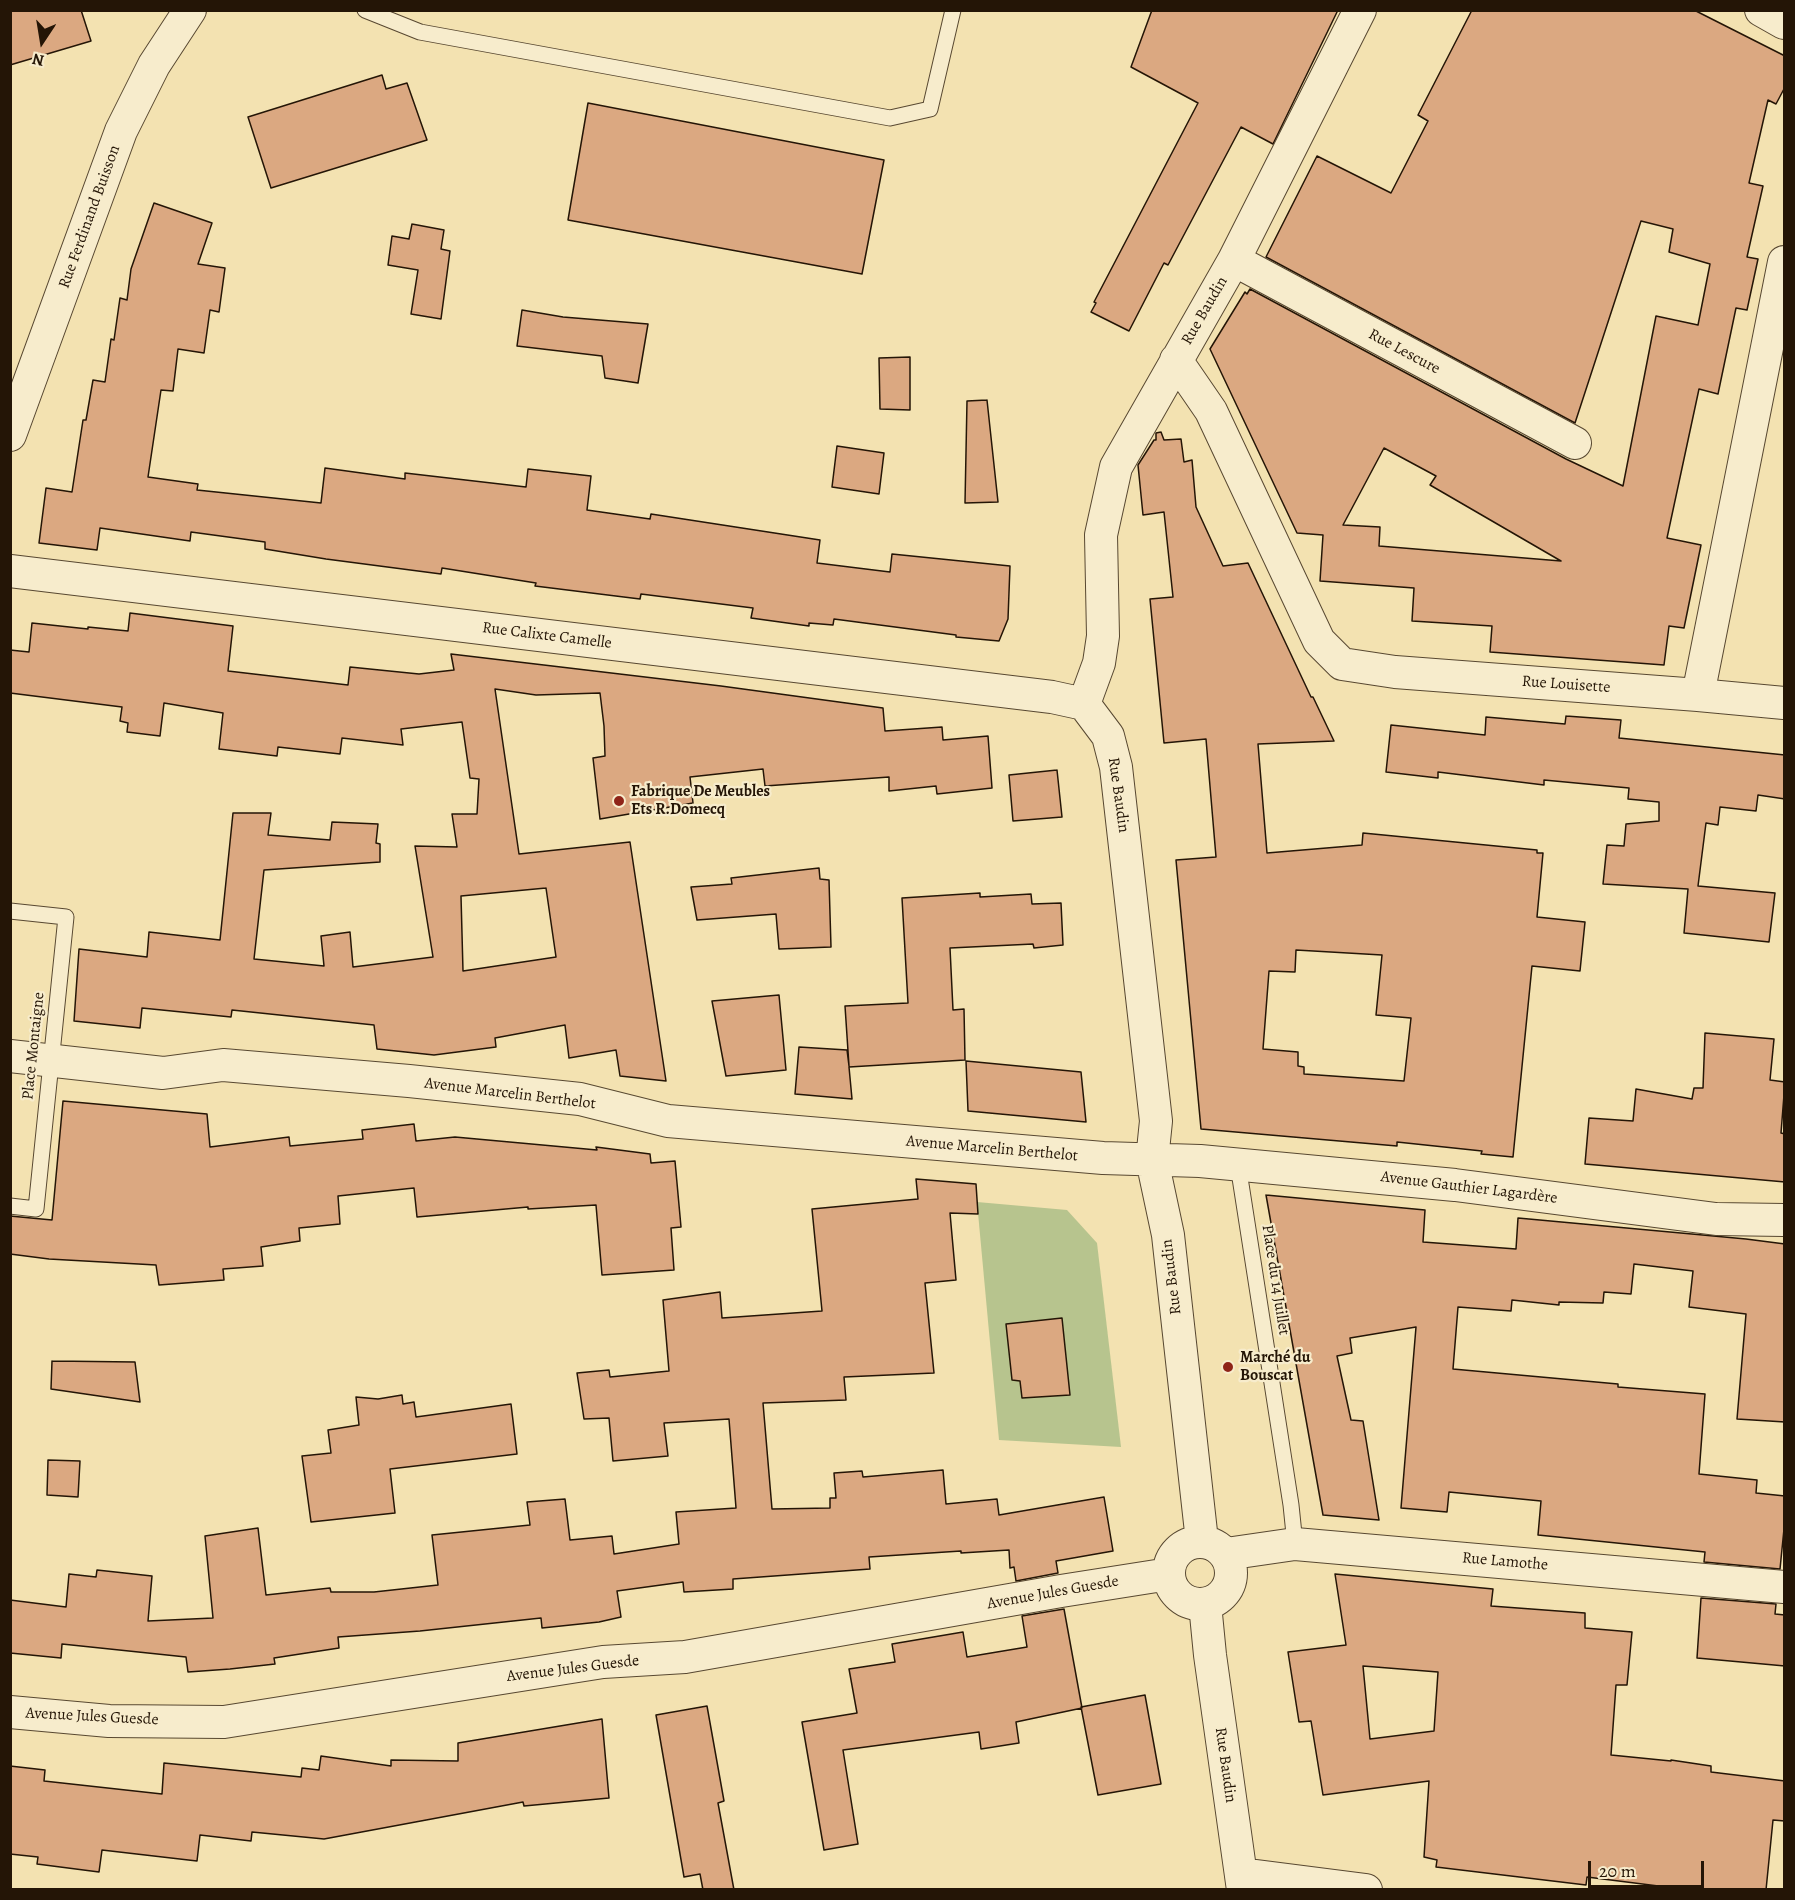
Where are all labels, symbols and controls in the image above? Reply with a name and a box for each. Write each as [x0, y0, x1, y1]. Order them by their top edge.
north arrow [12, 12, 72, 72]
text: N [30, 48, 46, 72]
street label: Rue Ferdinand Buisson [55, 143, 125, 291]
street label: Rue Baudin [1178, 273, 1232, 349]
street label: Rue Lescure [1365, 325, 1443, 379]
street label: Rue Calixte Camelle [481, 619, 613, 653]
street label: Rue Louisette [1521, 672, 1611, 698]
street label: Rue Baudin [1103, 756, 1133, 834]
place label: Fabrique De Meubles Ets R.Domecq [631, 782, 770, 820]
marker: Fabrique De Meubles Ets R.Domecq [612, 794, 626, 808]
street label: Place Montaigne [19, 991, 49, 1101]
street label: Avenue Marcelin Berthelot [423, 1074, 597, 1114]
street label: Avenue Marcelin Berthelot [905, 1132, 1079, 1166]
street label: Avenue Gauthier Lagardère [1380, 1168, 1558, 1208]
street label: Place du 14 Juillet [1257, 1223, 1293, 1337]
street label: Rue Baudin [1158, 1238, 1186, 1316]
place label: Marché du Bouscat [1240, 1348, 1310, 1386]
marker: Marché du Bouscat [1221, 1360, 1235, 1374]
street label: Rue Lamothe [1461, 1549, 1549, 1575]
street label: Avenue Jules Guesde [986, 1572, 1120, 1614]
street label: Avenue Jules Guesde [506, 1651, 640, 1687]
street label: Avenue Jules Guesde [25, 1704, 159, 1730]
street label: Rue Baudin [1210, 1726, 1240, 1804]
scale bar [1591, 1849, 1706, 1887]
text: 20 m [1599, 1859, 1636, 1883]

